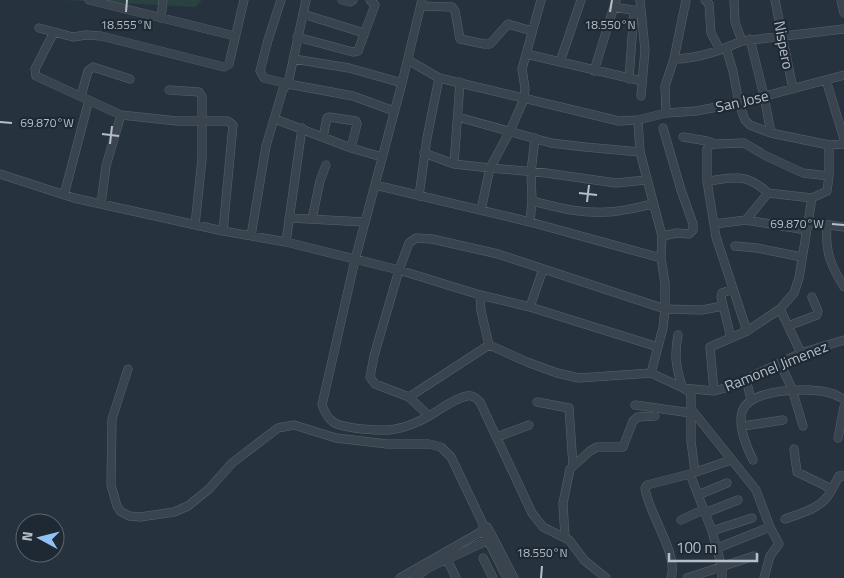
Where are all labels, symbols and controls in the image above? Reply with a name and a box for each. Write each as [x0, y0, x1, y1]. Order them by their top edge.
text: 18.555°N [100, 15, 152, 34]
text: 18.550°N [584, 15, 636, 34]
street label: Nispero [768, 19, 800, 71]
street label: San Jose [713, 84, 771, 118]
text: 69.870°W [20, 113, 74, 132]
text: 69.870°W [770, 214, 824, 233]
street label: Ramonel Jimenez [721, 335, 831, 397]
north arrow [15, 513, 65, 563]
text: N [16, 530, 38, 542]
scale bar [669, 530, 756, 562]
text: 100 m [676, 536, 717, 559]
text: 18.550°N [516, 543, 568, 562]

